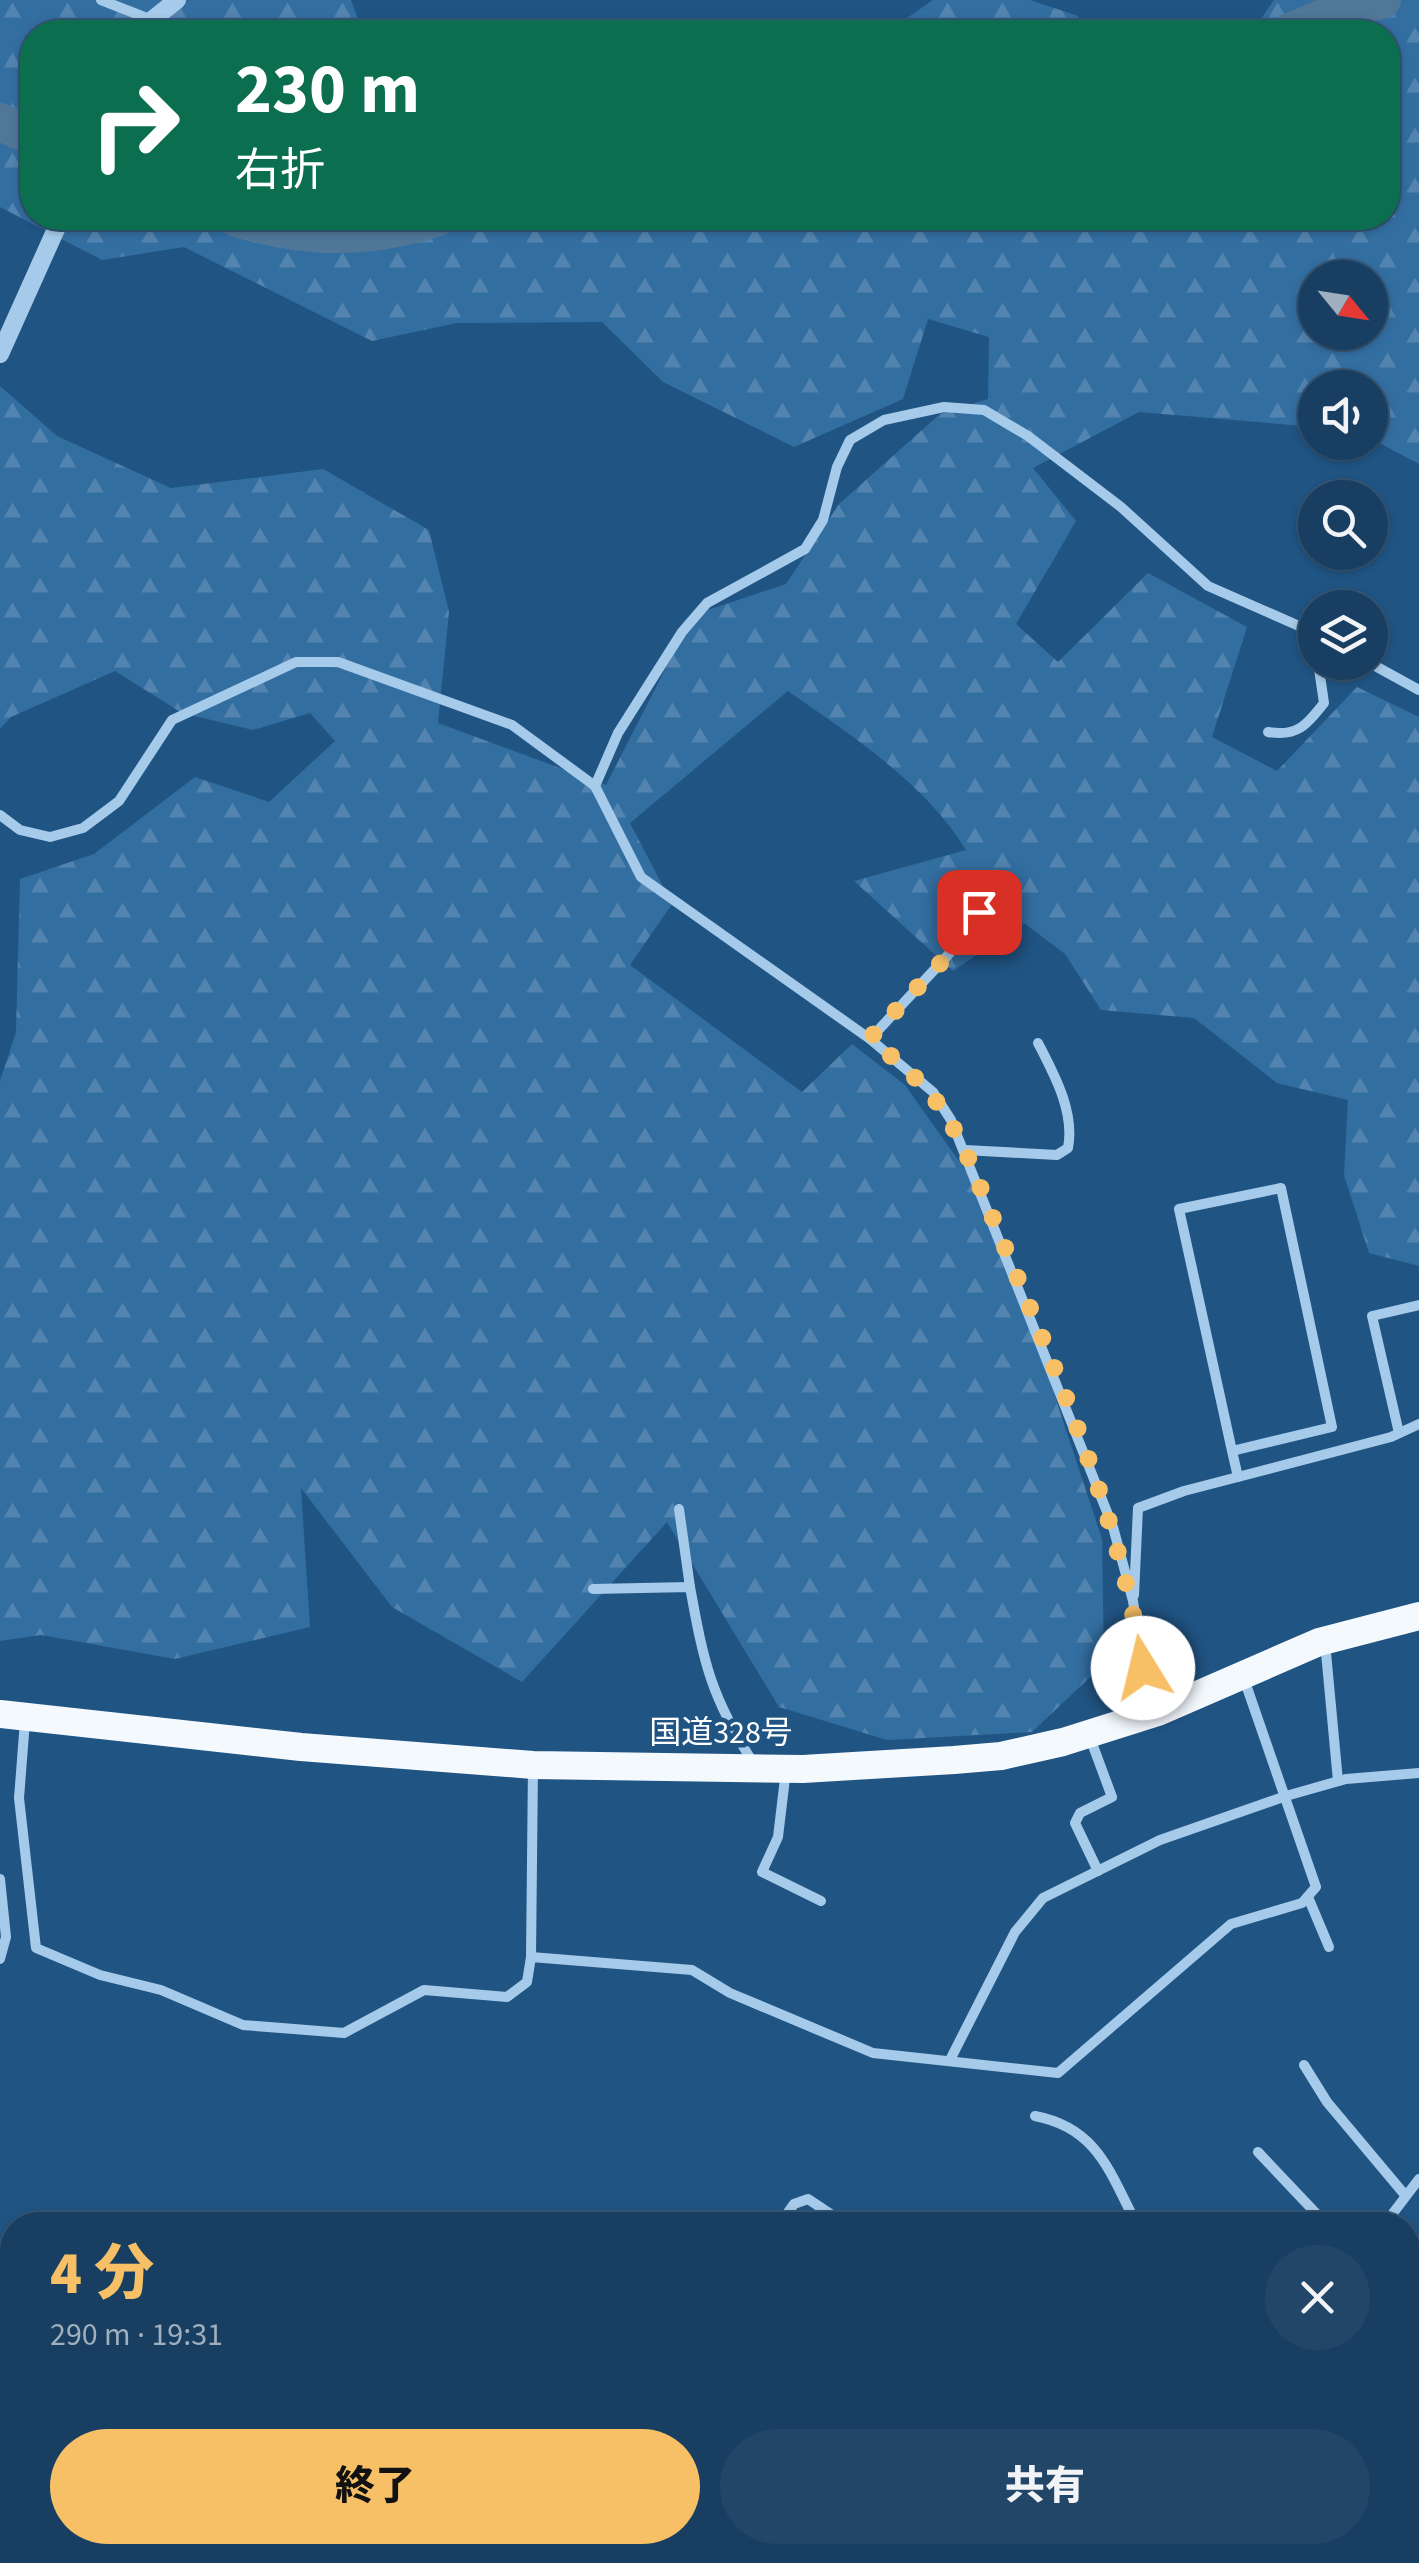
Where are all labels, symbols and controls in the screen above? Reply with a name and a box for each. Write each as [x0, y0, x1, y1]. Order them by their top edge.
text: 230 m [235, 40, 420, 140]
icon: right [70, 60, 200, 190]
text: 右折 [235, 139, 325, 203]
north arrow [1298, 260, 1388, 350]
map controls [1298, 260, 1388, 680]
button: sound [1298, 370, 1388, 460]
button: search [1298, 480, 1388, 570]
button: layers [1298, 590, 1388, 680]
pin [937, 870, 1022, 955]
icon: arrive [952, 885, 1007, 940]
position arrow [1091, 1616, 1195, 1720]
street label: 国道328号 [649, 1710, 793, 1756]
text: 4 分 [50, 2232, 154, 2317]
button: close [1265, 2245, 1370, 2350]
text: 290 m · 19:31 [50, 2312, 223, 2358]
button: 終了 [50, 2429, 700, 2544]
button: 共有 [720, 2429, 1370, 2544]

